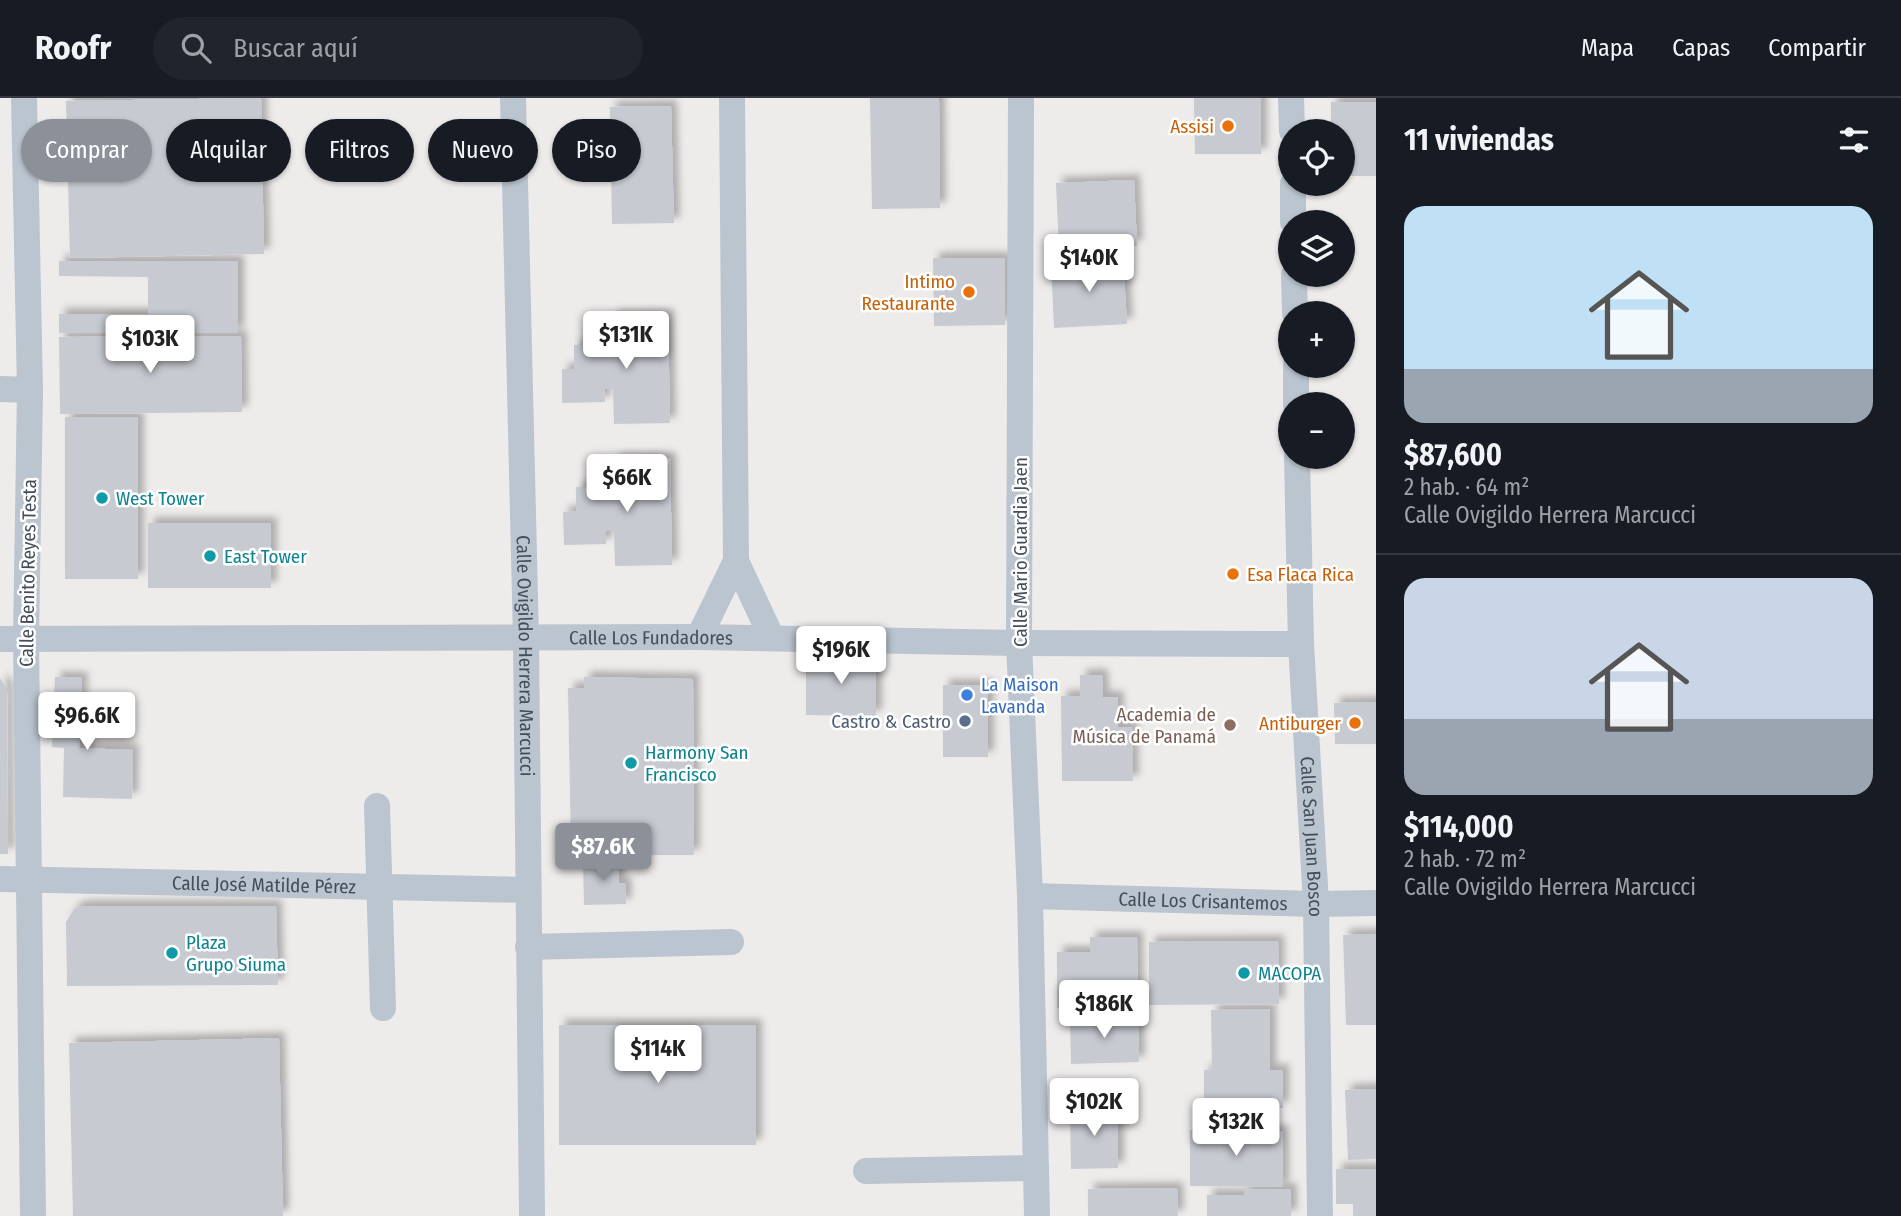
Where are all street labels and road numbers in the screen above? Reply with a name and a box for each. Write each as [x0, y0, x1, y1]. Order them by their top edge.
street label: Calle Mario Guardia Jaen [1009, 457, 1032, 647]
street label: Calle Benito Reyes Testa [15, 479, 41, 667]
street label: Calle Ovigildo Herrera Marcucci [512, 535, 539, 777]
street label: Calle Los Fundadores [569, 625, 733, 649]
street label: Calle San Juan Bosco [1296, 756, 1328, 917]
street label: Calle José Matilde Pérez [172, 871, 357, 898]
street label: Calle Los Crisantemos [1118, 887, 1288, 915]

